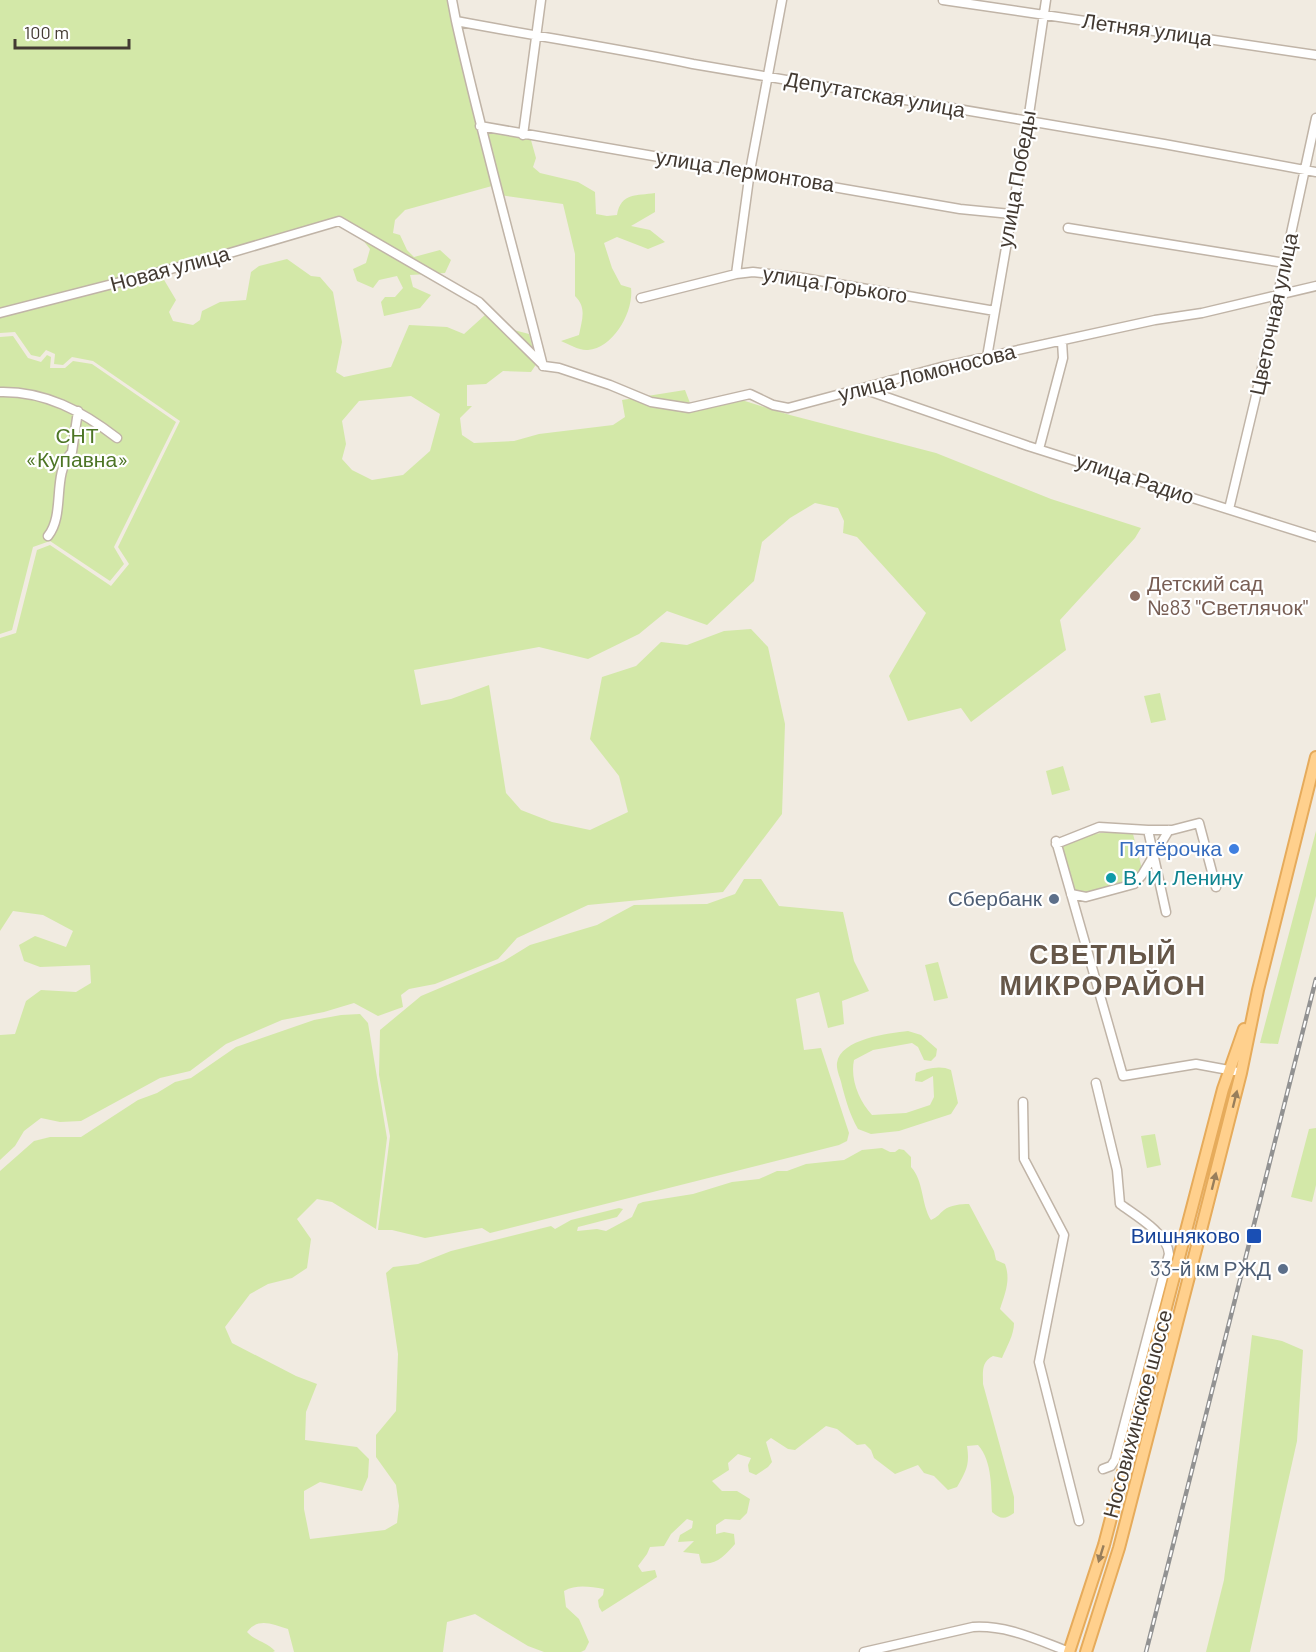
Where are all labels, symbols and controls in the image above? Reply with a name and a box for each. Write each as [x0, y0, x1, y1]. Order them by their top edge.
street label: Летняя улица [1081, 7, 1214, 50]
scale bar [15, 12, 129, 50]
text: 100 m [24, 21, 69, 43]
street label: Депутатская улица [783, 65, 968, 122]
street label: улица Победы [991, 108, 1040, 249]
street label: улица Лермонтова [654, 143, 837, 196]
street label: Цветочная улица [1243, 230, 1302, 397]
street label: Новая улица [107, 240, 232, 296]
street label: улица Горького [761, 260, 909, 307]
street label: улица Ломоносова [835, 337, 1018, 406]
park label: СНТ «Купавна» [26, 422, 128, 471]
street label: улица Радио [1073, 447, 1198, 508]
place label: Детский сад №83 "Светлячок" [1147, 570, 1308, 619]
marker: Детский сад №83 "Светлячок" [1128, 589, 1142, 603]
place label: Пятёрочка [1119, 835, 1222, 860]
marker: Пятёрочка [1227, 842, 1241, 856]
place label: В. И. Ленину [1123, 864, 1244, 889]
marker: В. И. Ленину [1104, 871, 1118, 885]
place label: Сбербанк [948, 885, 1043, 910]
marker: Сбербанк [1047, 892, 1061, 906]
district label: СВЕТЛЫЙ МИКРОРАЙОН [999, 937, 1207, 1000]
one-way arrow [1230, 1090, 1240, 1108]
one-way arrow [1209, 1172, 1219, 1190]
place label: Вишняково [1131, 1222, 1240, 1247]
marker: Вишняково [1245, 1227, 1263, 1245]
place label: 33-й км РЖД [1150, 1255, 1271, 1280]
marker: 33-й км РЖД [1276, 1262, 1290, 1276]
street label: Носовихинское шоссе [1097, 1307, 1176, 1521]
one-way arrow [1096, 1545, 1105, 1563]

